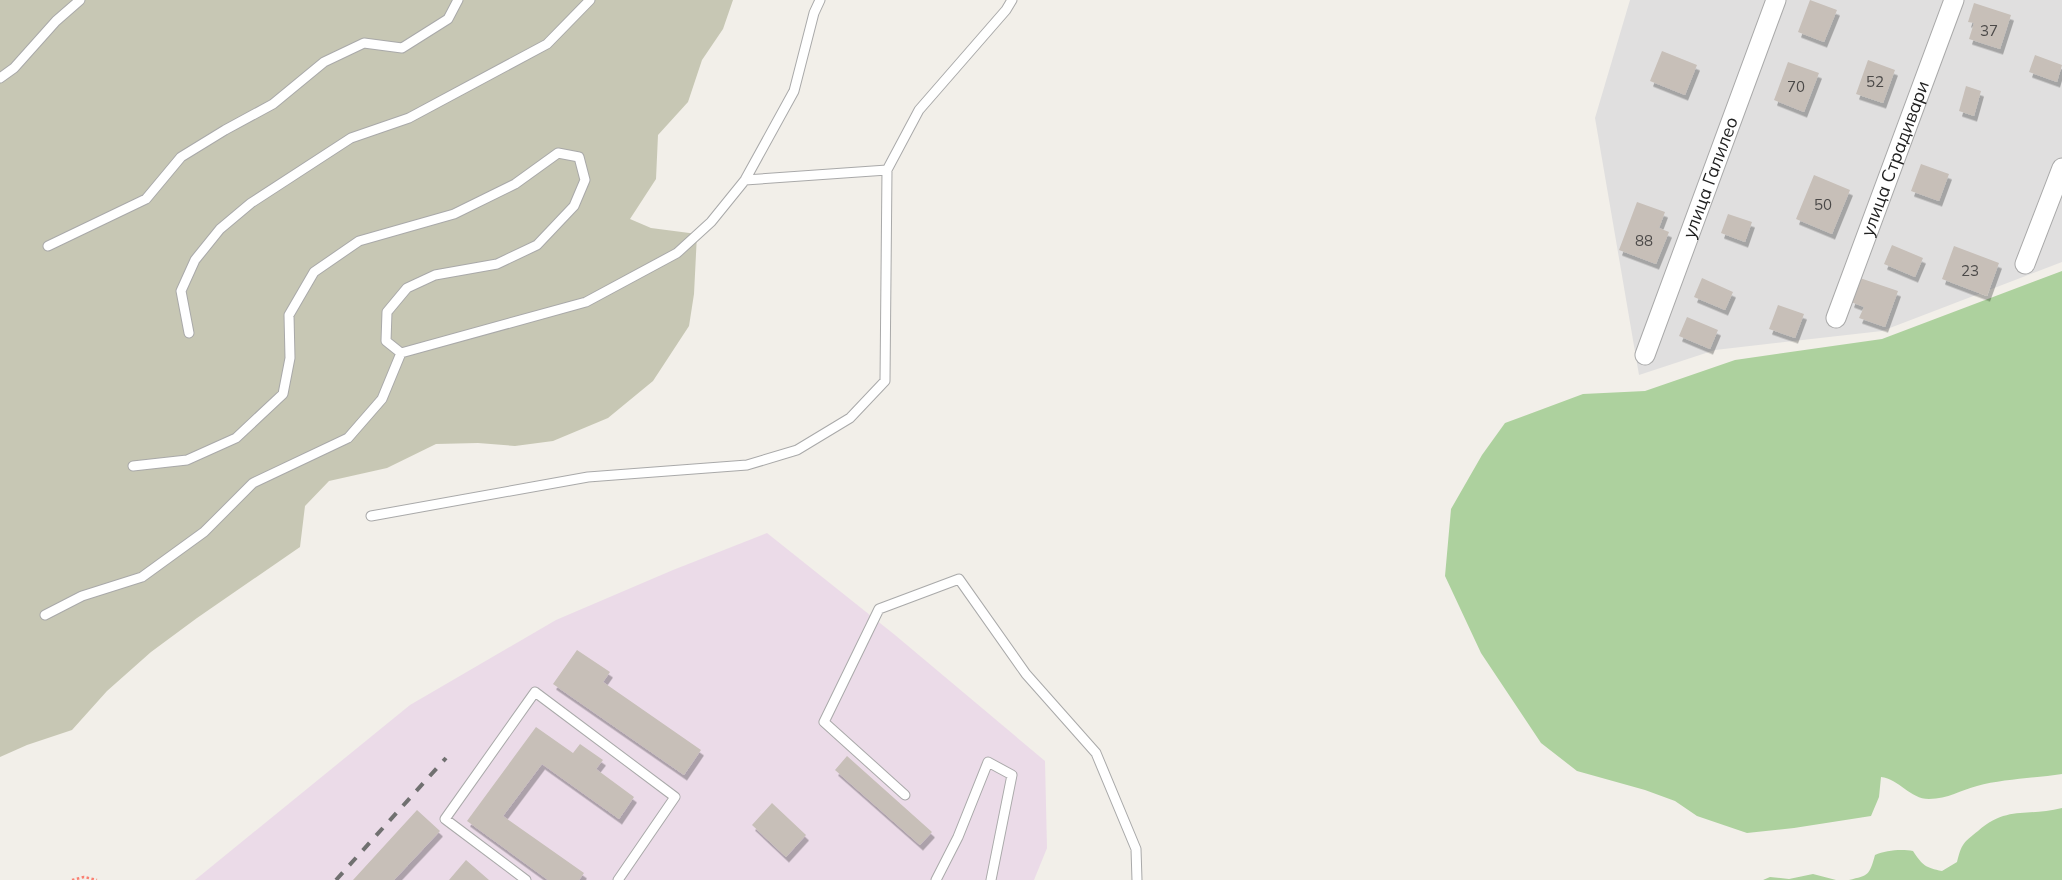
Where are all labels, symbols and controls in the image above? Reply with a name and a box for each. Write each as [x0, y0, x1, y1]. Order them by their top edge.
house number: 37 [1980, 21, 1998, 40]
house number: 52 [1866, 72, 1884, 91]
house number: 70 [1787, 77, 1805, 96]
street label: улица Страдивари [1855, 78, 1934, 239]
street label: улица Галилео [1677, 113, 1743, 242]
house number: 50 [1814, 195, 1832, 214]
house number: 88 [1635, 231, 1653, 250]
house number: 23 [1961, 261, 1979, 280]

